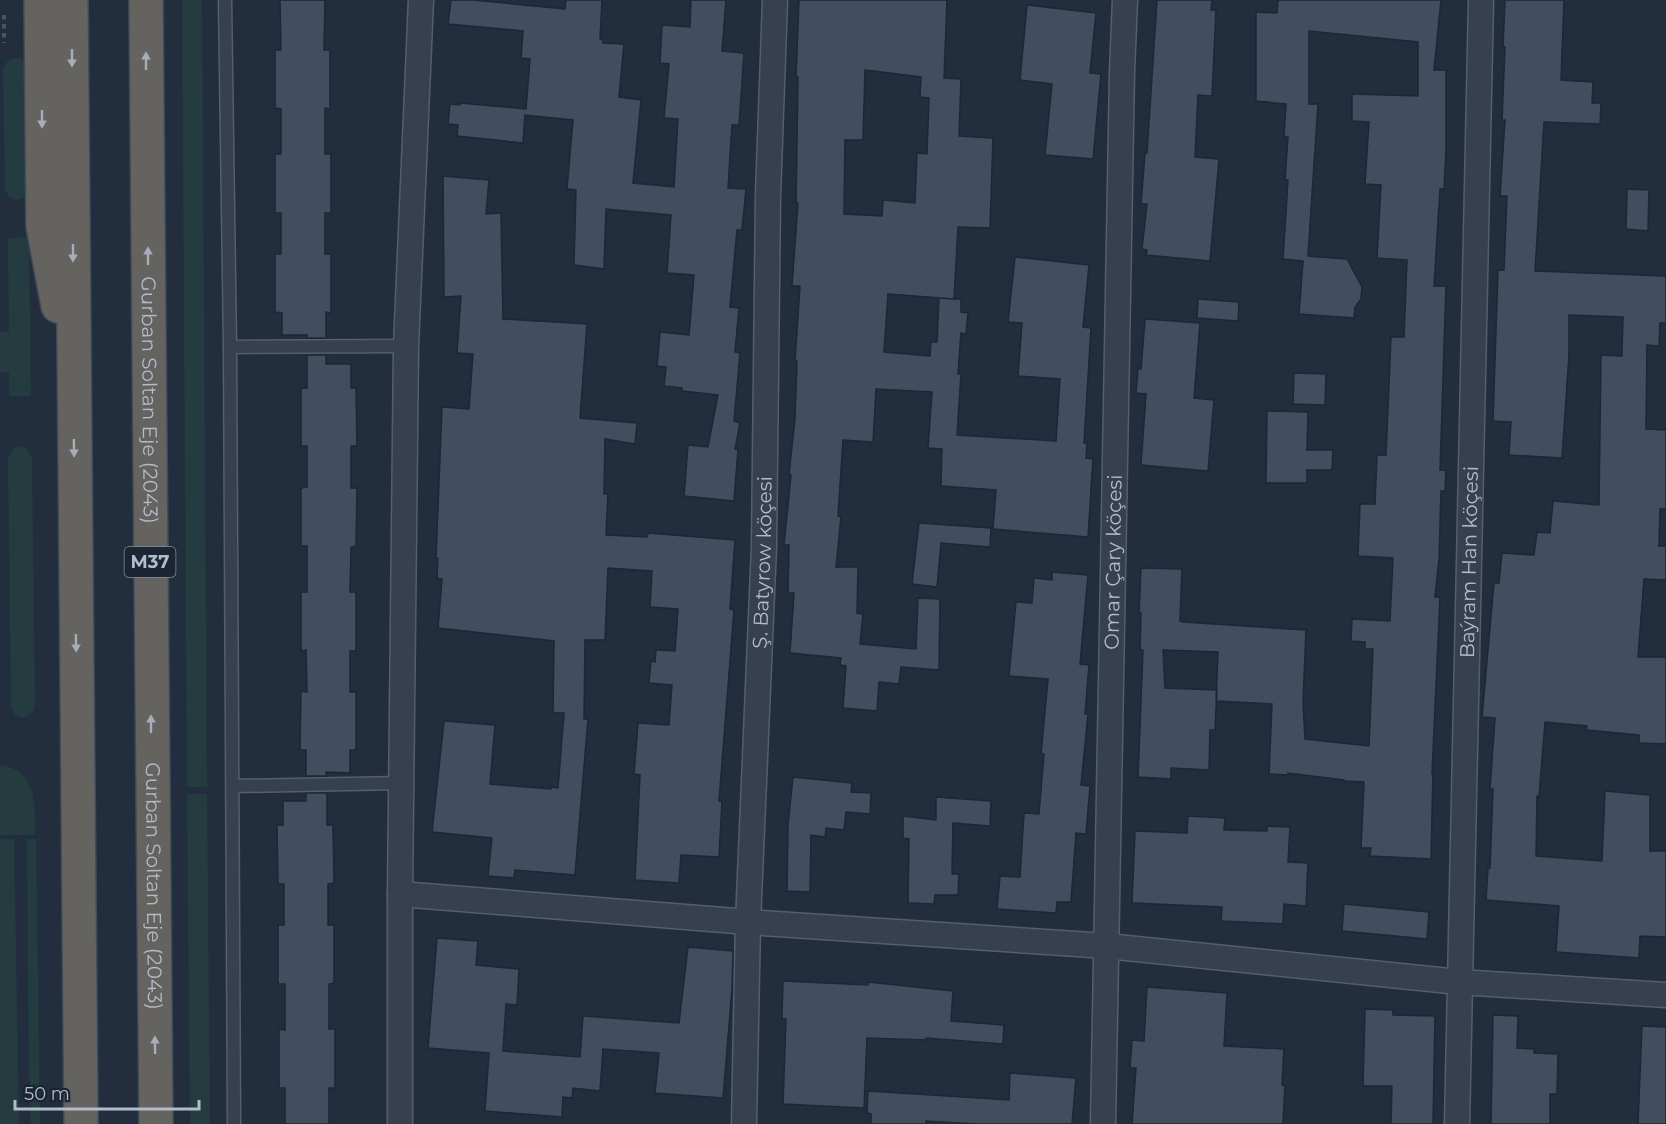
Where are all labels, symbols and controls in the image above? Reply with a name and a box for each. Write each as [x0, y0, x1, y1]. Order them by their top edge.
one-way arrow [67, 49, 77, 68]
one-way arrow [141, 51, 151, 70]
one-way arrow [37, 110, 47, 129]
one-way arrow [68, 244, 78, 263]
one-way arrow [143, 246, 153, 265]
street label: Gurban Soltan Eje (2043) [136, 276, 163, 524]
one-way arrow [69, 439, 79, 458]
street label: Baýram Han köçesi [1455, 466, 1483, 658]
street label: Omar Çary köçesi [1100, 474, 1127, 650]
street label: Ş. Batyrow köçesi [748, 476, 777, 649]
road number: M37 [124, 547, 176, 577]
one-way arrow [71, 634, 80, 653]
one-way arrow [147, 714, 156, 733]
street label: Gurban Soltan Eje (2043) [141, 762, 167, 1010]
one-way arrow [150, 1035, 160, 1054]
scale bar [15, 1073, 200, 1111]
text: 50 m [24, 1083, 70, 1105]

